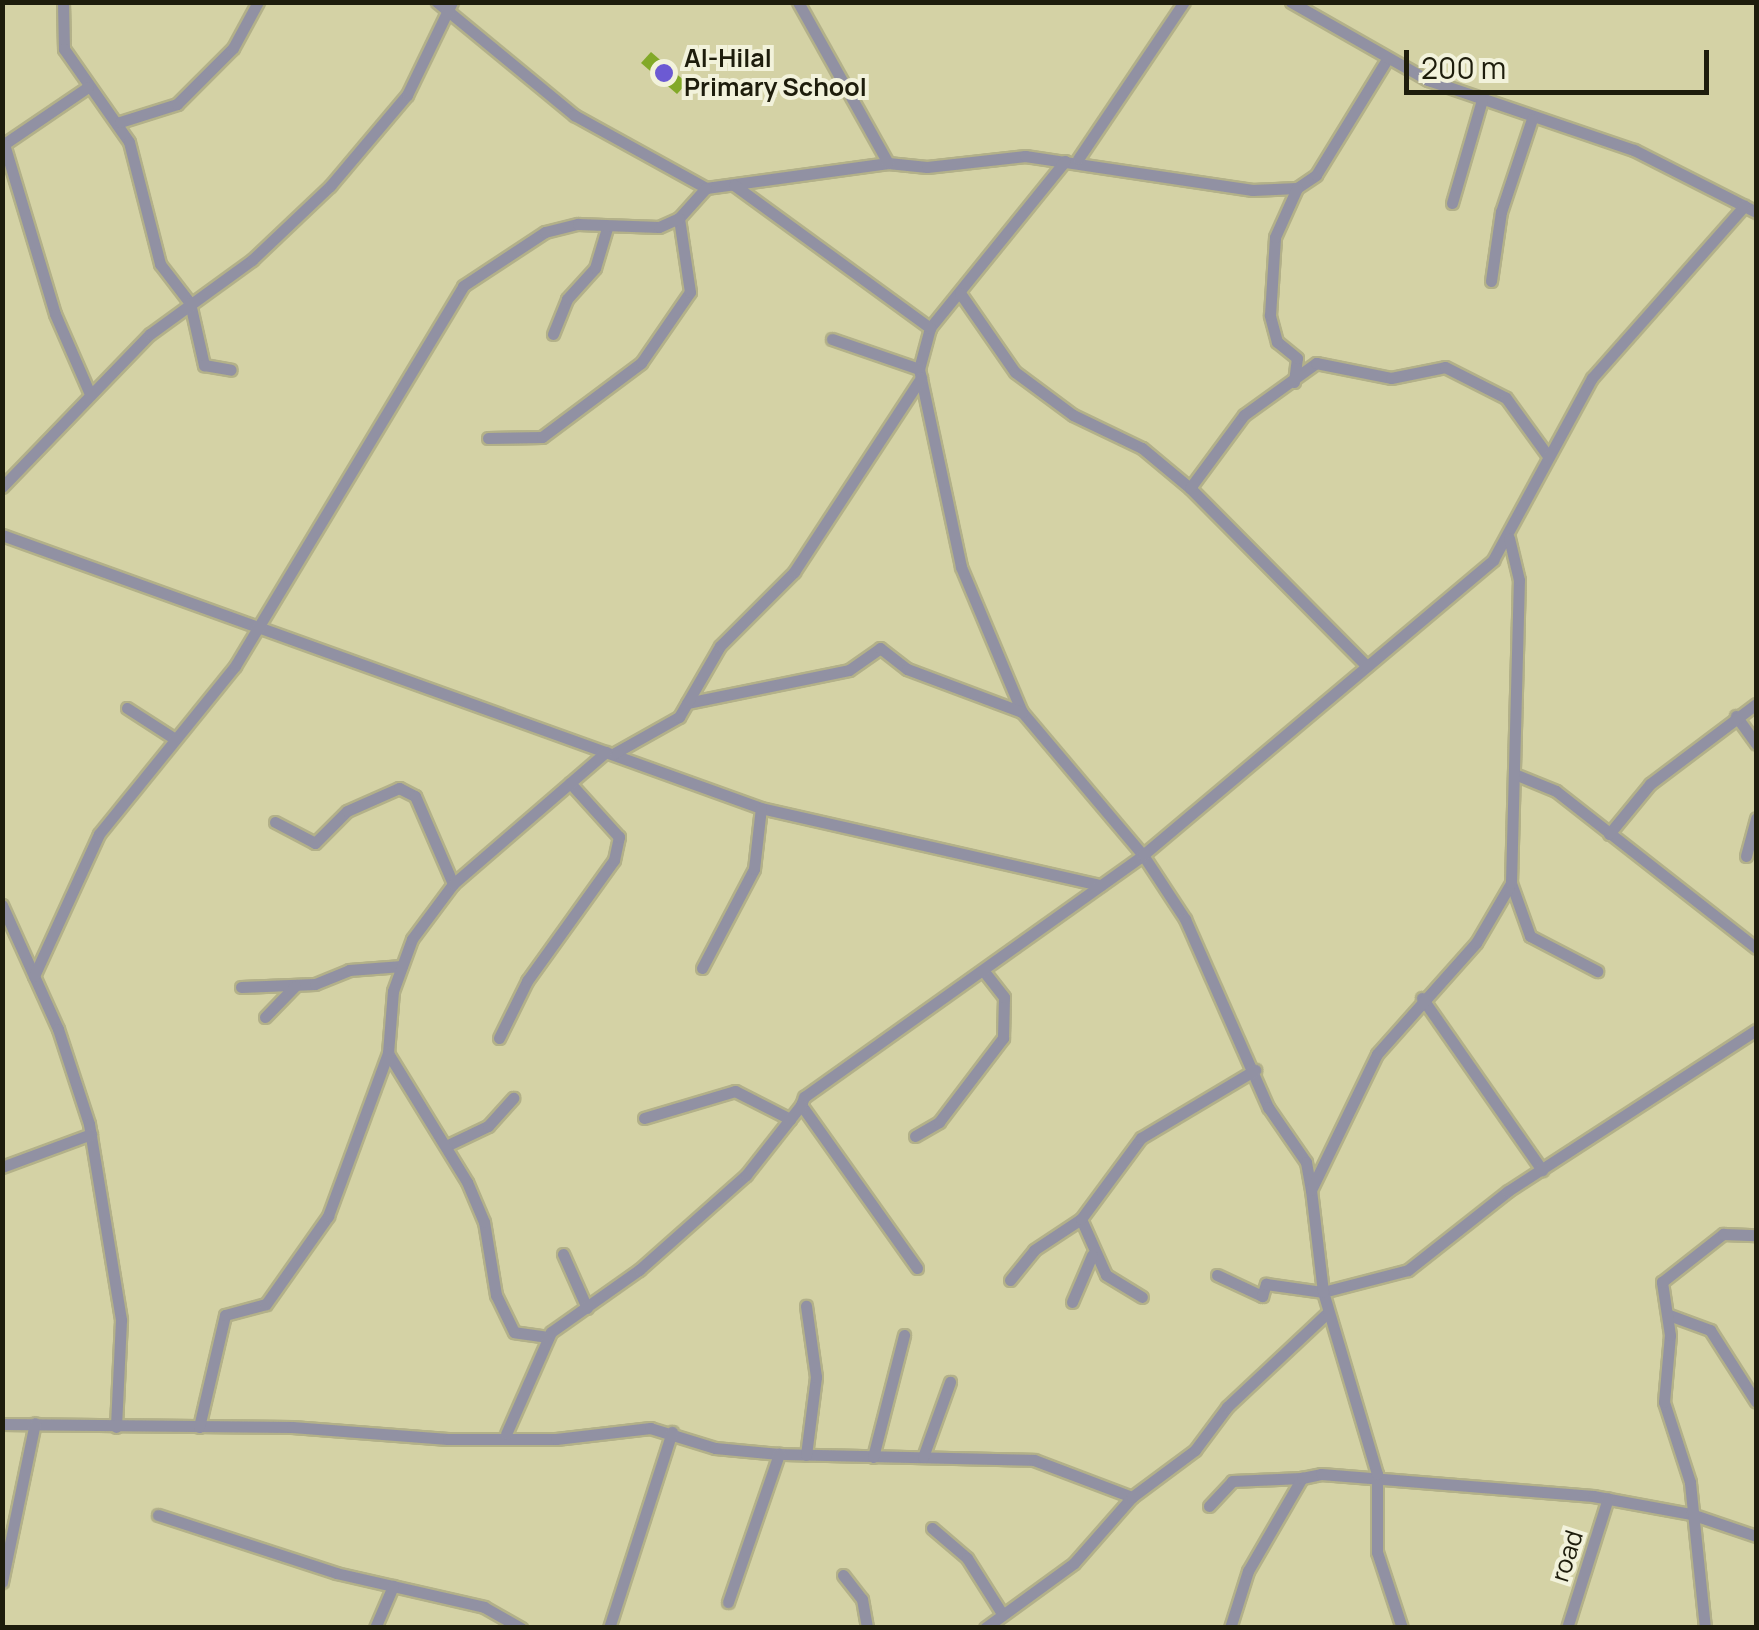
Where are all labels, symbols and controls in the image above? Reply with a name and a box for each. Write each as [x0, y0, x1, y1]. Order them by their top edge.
scale bar [1409, 30, 1714, 92]
place label: Al-Hilal Primary School [684, 44, 867, 103]
text: 200 m [1421, 47, 1506, 88]
marker: Al-Hilal Primary School [653, 62, 675, 84]
street label: road [1545, 1527, 1589, 1585]

